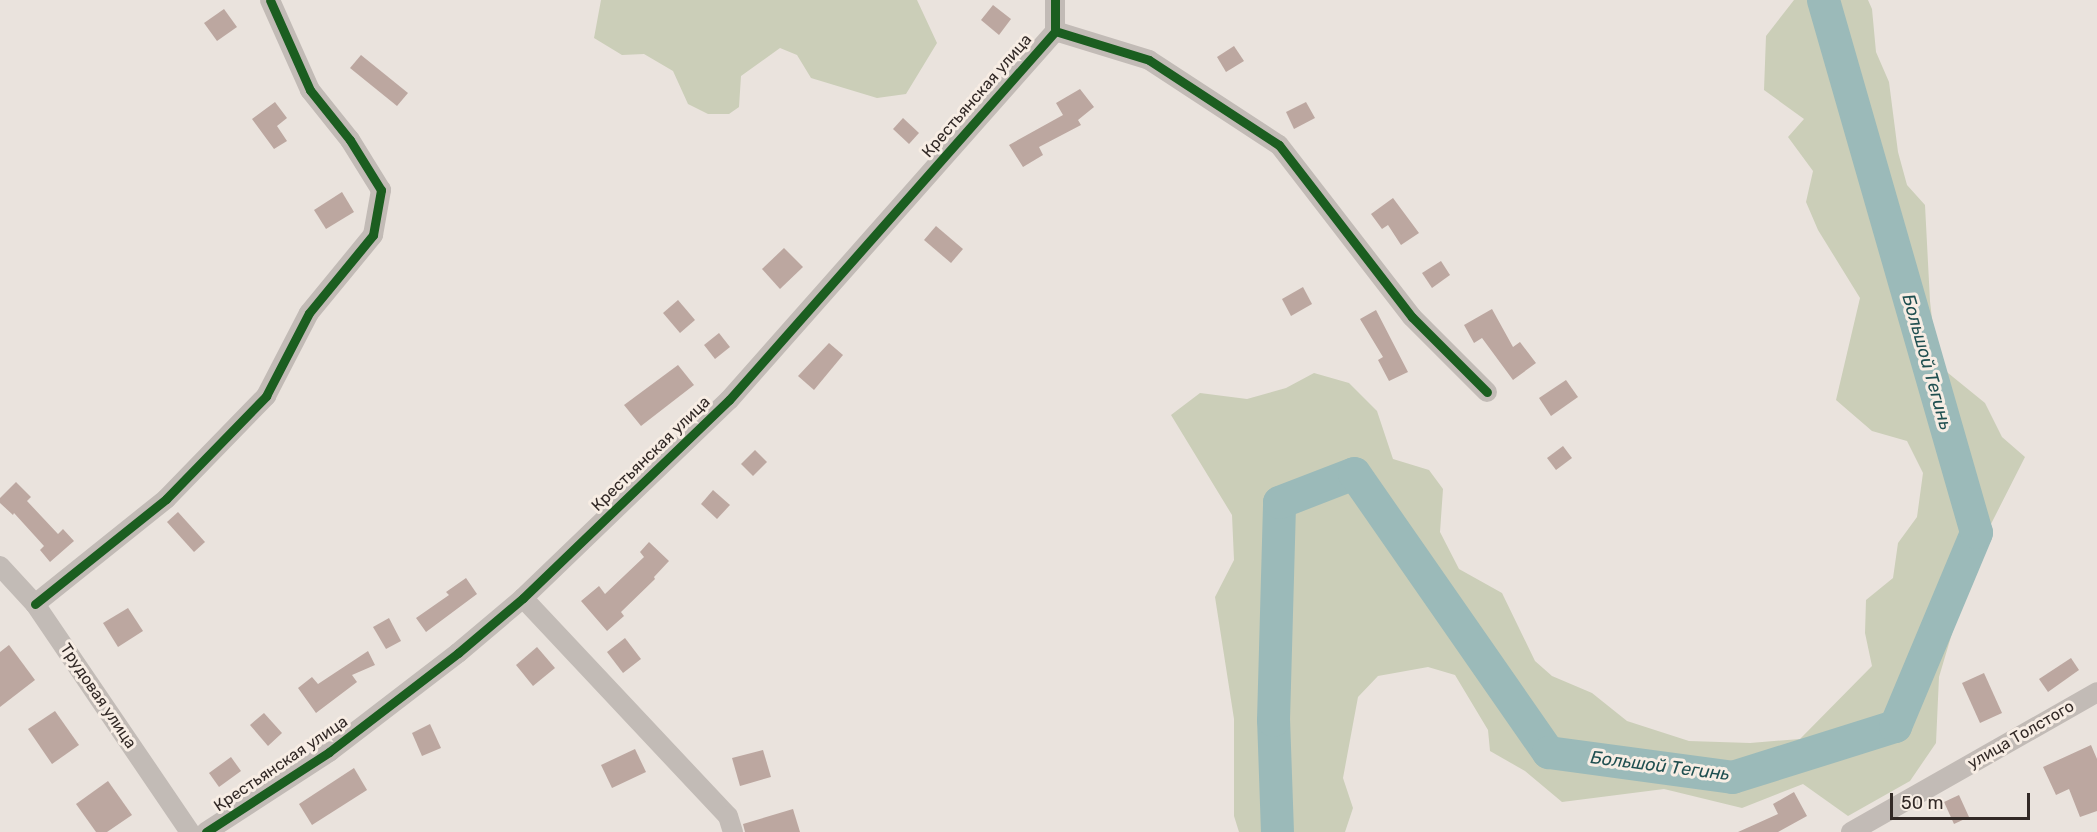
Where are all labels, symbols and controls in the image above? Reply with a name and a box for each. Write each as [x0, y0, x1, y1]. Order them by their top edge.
street label: Крестьянская улица [918, 30, 1036, 162]
water label: Большой Тегинь [1897, 292, 1957, 432]
street label: Крестьянская улица [588, 393, 714, 515]
street label: Трудовая улица [56, 640, 140, 752]
street label: улица Толстого [1964, 697, 2078, 773]
street label: Крестьянская улица [210, 712, 352, 816]
water label: Большой Тегинь [1589, 747, 1731, 785]
scale bar [1893, 781, 2032, 819]
text: 50 m [1901, 792, 1944, 814]

